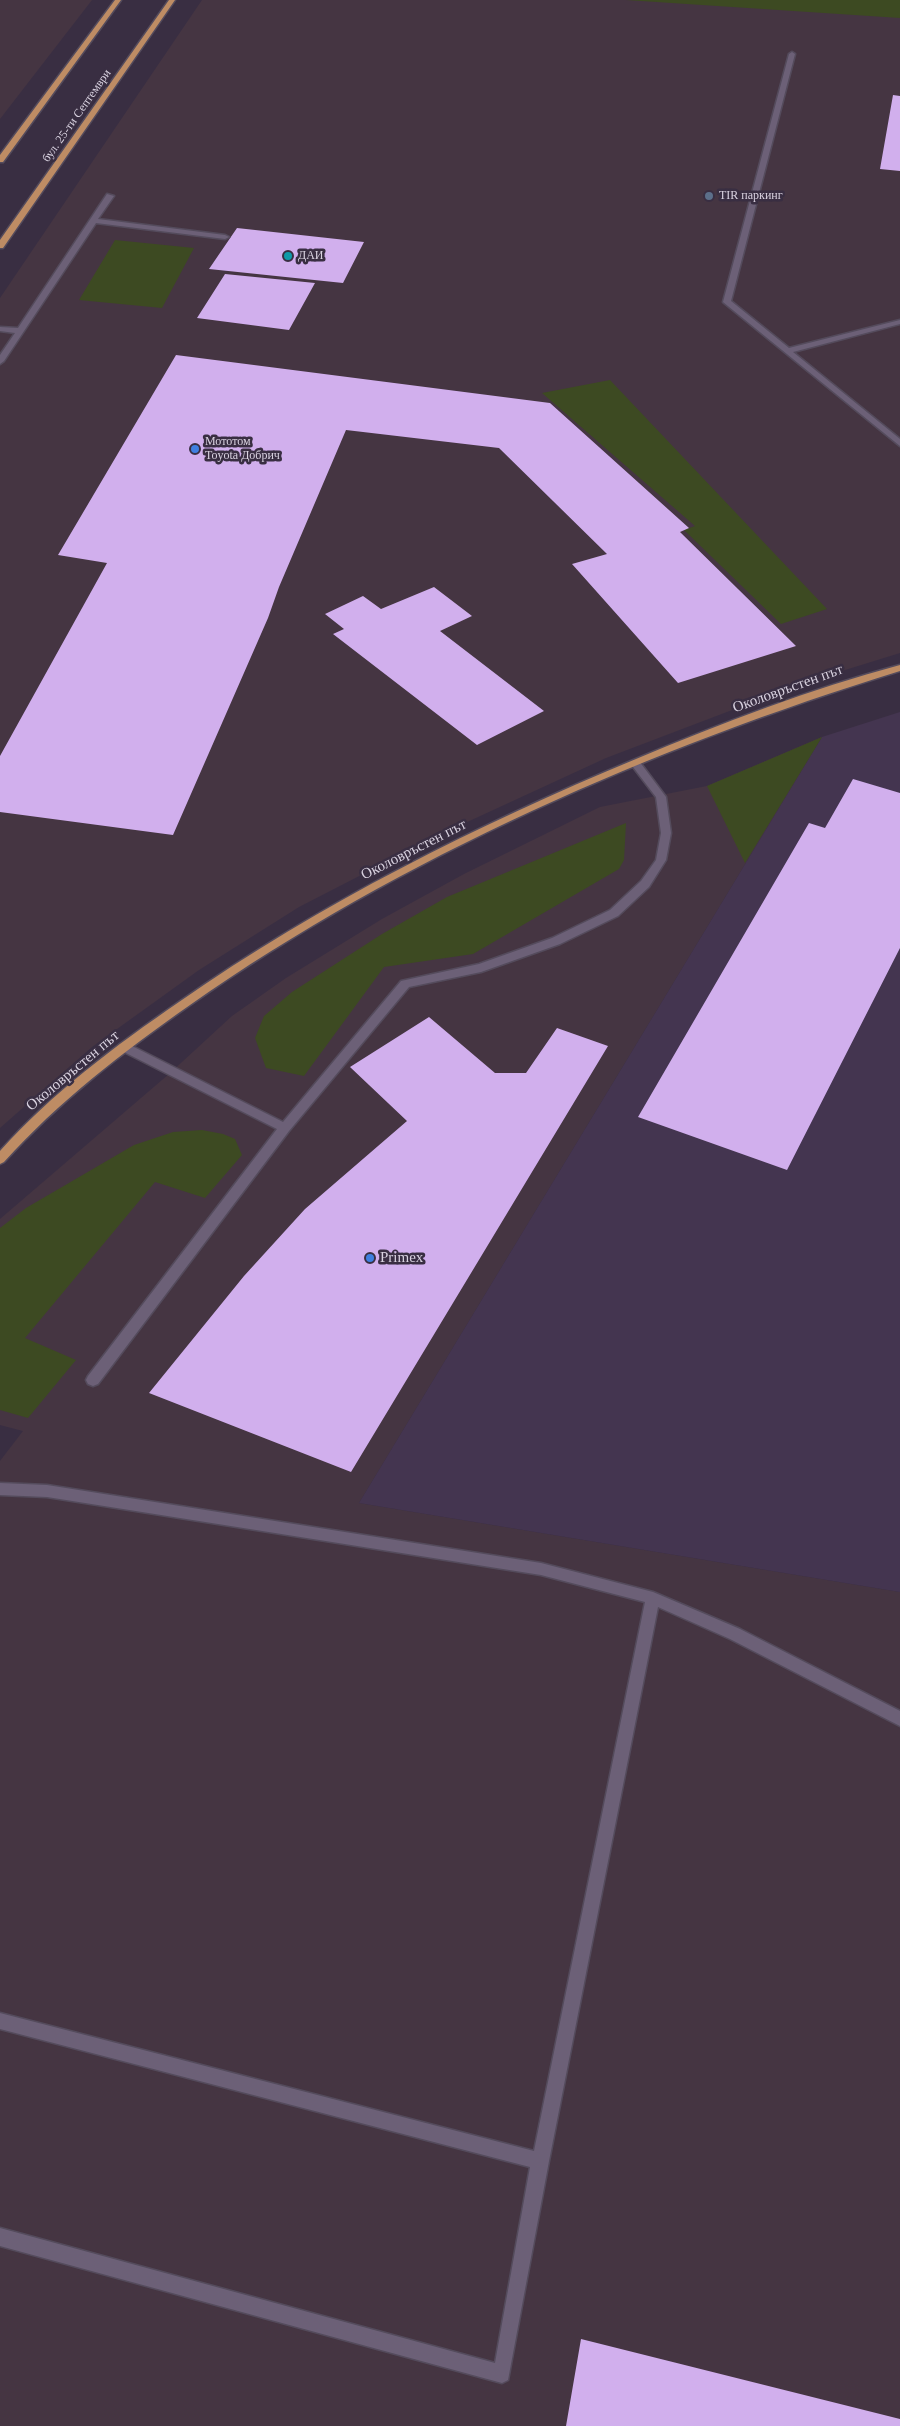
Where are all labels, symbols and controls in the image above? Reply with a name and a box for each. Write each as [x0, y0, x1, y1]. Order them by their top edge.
street label: бул. 25-ти Септември [40, 67, 114, 165]
place label: TIR паркинг [719, 189, 783, 203]
marker: TIR паркинг [703, 190, 715, 202]
place label: ДАИ [298, 249, 324, 263]
marker: ДАИ [282, 250, 294, 262]
place label: Мототом Toyota Добрич [205, 435, 280, 463]
marker: Мототом Toyota Добрич [189, 443, 201, 455]
street label: Околовръстен път [730, 661, 846, 717]
street label: Околовръстен път [358, 816, 470, 884]
street label: Околовръстен път [23, 1027, 123, 1115]
place label: Primex [380, 1249, 423, 1267]
marker: Primex [364, 1252, 376, 1264]

